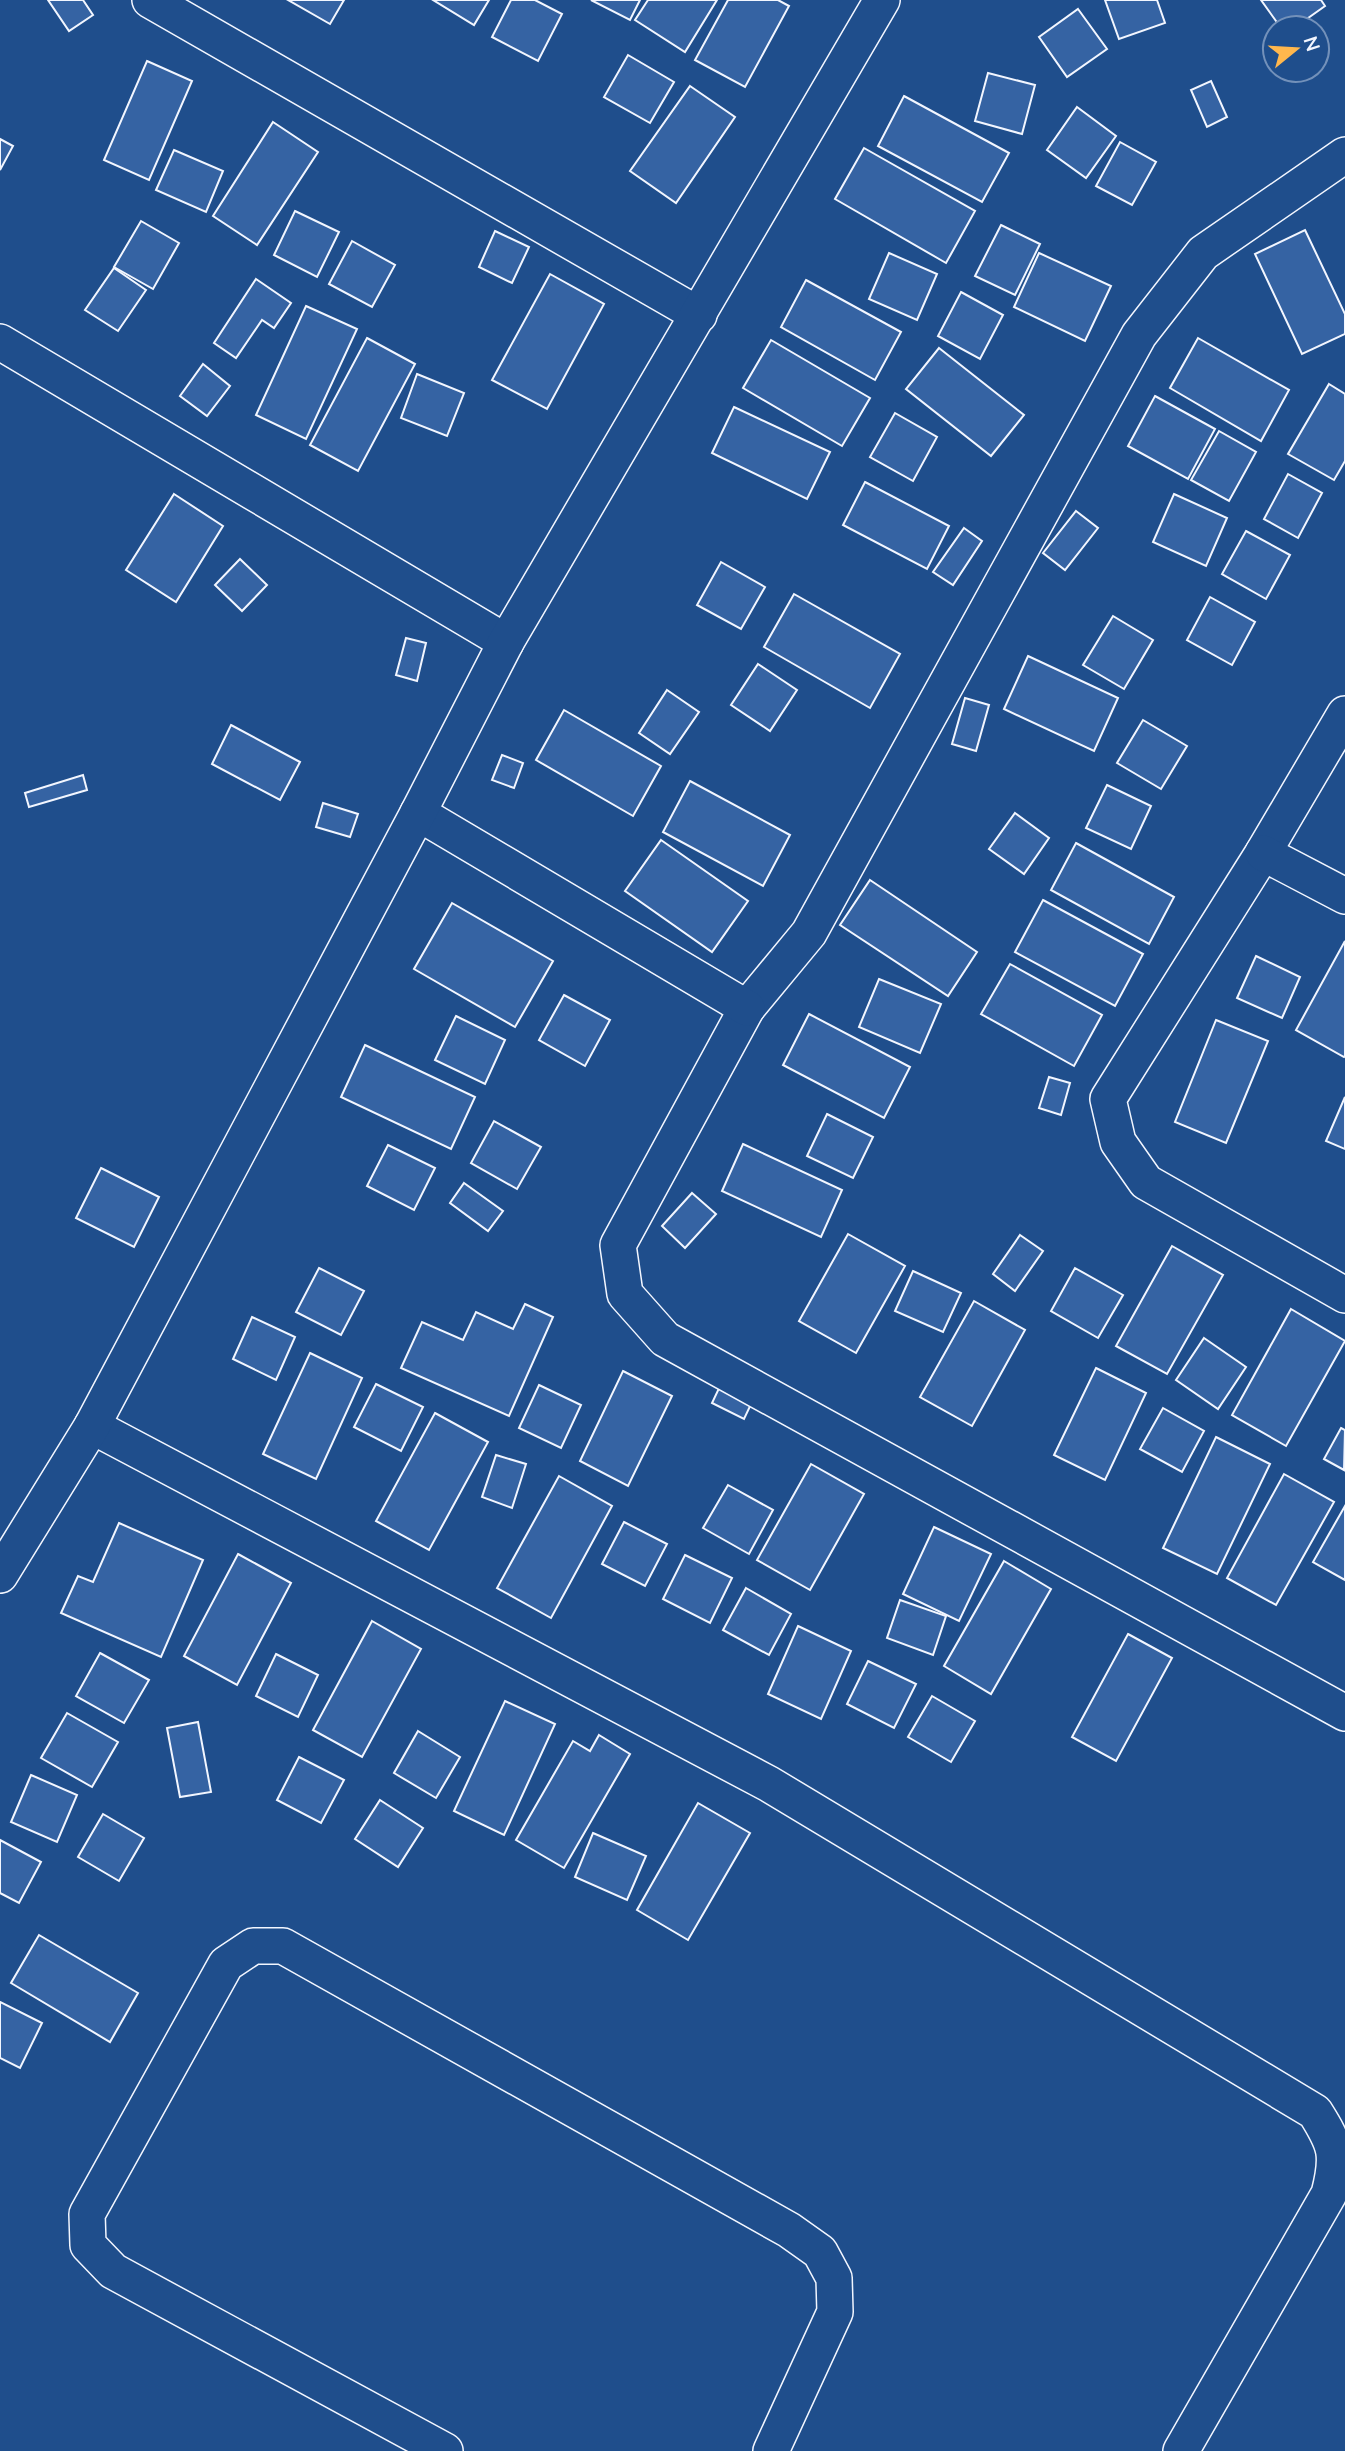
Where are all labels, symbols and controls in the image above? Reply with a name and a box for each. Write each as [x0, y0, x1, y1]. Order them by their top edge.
north arrow [1261, 14, 1331, 84]
text: N [1299, 33, 1326, 54]

